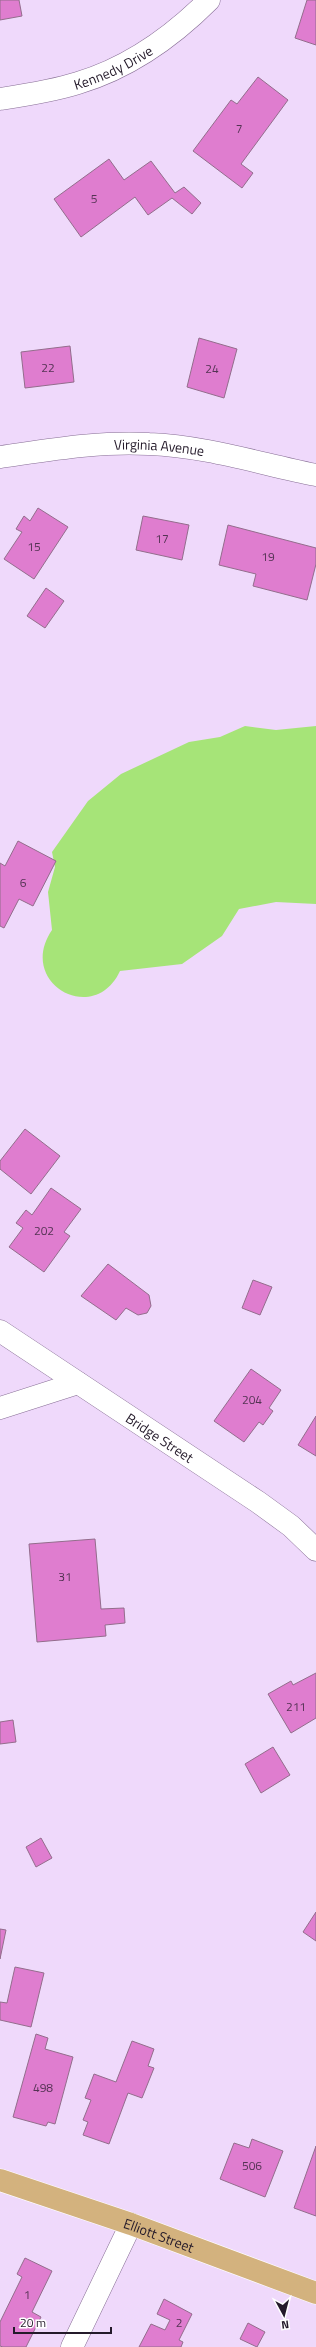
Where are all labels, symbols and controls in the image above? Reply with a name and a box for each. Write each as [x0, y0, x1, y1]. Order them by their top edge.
street label: Kennedy Drive [71, 39, 156, 94]
house number: 7 [236, 119, 242, 138]
house number: 5 [91, 189, 98, 208]
house number: 22 [41, 358, 55, 377]
house number: 24 [205, 359, 219, 378]
street label: Virginia Avenue [113, 433, 206, 461]
house number: 17 [155, 529, 169, 548]
house number: 15 [27, 537, 41, 556]
house number: 19 [261, 547, 275, 566]
house number: 6 [20, 873, 27, 892]
house number: 202 [34, 1221, 54, 1240]
house number: 204 [242, 1390, 262, 1409]
street label: Bridge Street [122, 1407, 198, 1467]
house number: 31 [58, 1567, 72, 1586]
house number: 211 [286, 1697, 306, 1716]
house number: 498 [33, 2078, 53, 2097]
house number: 506 [242, 2156, 262, 2175]
street label: Elliott Street [121, 2212, 197, 2257]
house number: 1 [24, 2285, 30, 2304]
north arrow [264, 2295, 304, 2335]
scale bar [14, 2309, 111, 2335]
text: 20 m [20, 2313, 46, 2332]
house number: 2 [176, 2313, 182, 2332]
text: N [280, 2317, 290, 2333]

